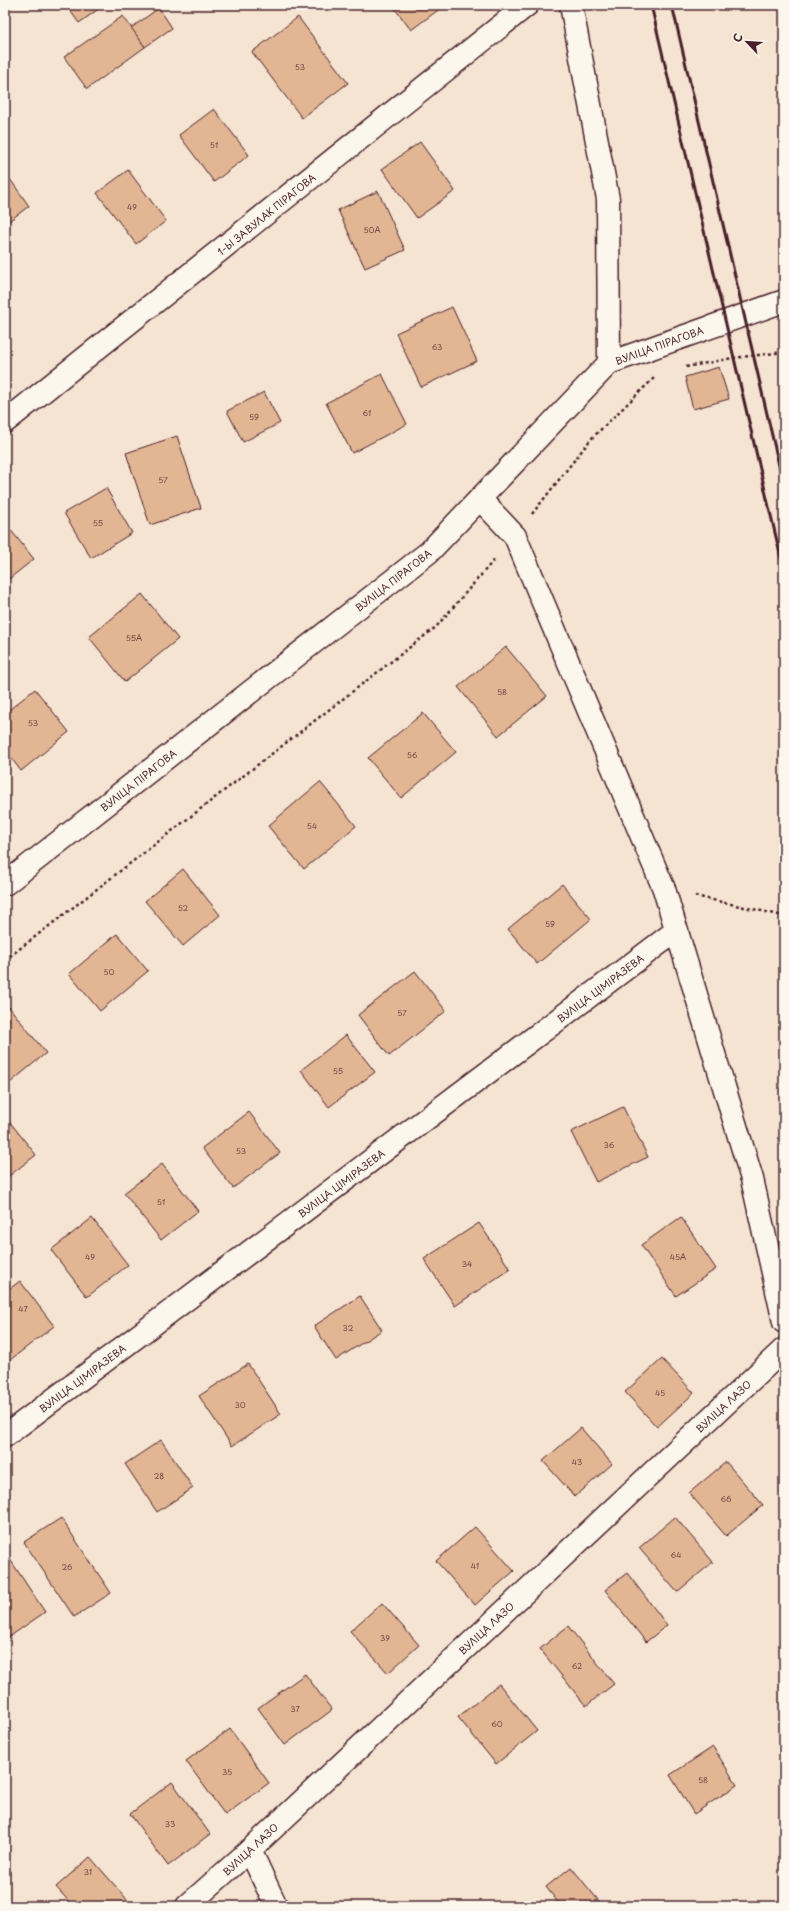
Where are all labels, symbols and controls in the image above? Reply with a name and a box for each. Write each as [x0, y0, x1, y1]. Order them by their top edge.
north arrow [727, 22, 767, 62]
text: С [728, 30, 747, 45]
house number: 53 [295, 61, 305, 73]
house number: 51 [210, 139, 219, 151]
street label: 1-Ы ЗАВУЛАК ПІРАГОВА [214, 170, 318, 258]
house number: 49 [127, 201, 137, 213]
house number: 50А [363, 224, 381, 236]
street label: ВУЛІЦА ПІРАГОВА [613, 322, 705, 368]
house number: 63 [432, 341, 442, 353]
house number: 61 [363, 407, 372, 419]
house number: 59 [249, 411, 259, 423]
house number: 57 [158, 474, 168, 486]
house number: 55 [93, 517, 103, 529]
street label: ВУЛІЦА ПІРАГОВА [352, 545, 434, 615]
house number: 55А [126, 632, 142, 644]
house number: 58 [497, 686, 507, 698]
house number: 53 [28, 717, 38, 729]
street label: ВУЛІЦА ПІРАГОВА [97, 745, 179, 815]
house number: 56 [407, 749, 418, 761]
house number: 54 [307, 820, 317, 832]
house number: 52 [178, 902, 189, 914]
house number: 59 [545, 918, 555, 930]
street label: ВУЛІЦА ЦІМІРАЗЕВА [554, 950, 646, 1026]
house number: 50 [104, 966, 115, 978]
house number: 57 [397, 1007, 407, 1019]
house number: 55 [333, 1065, 343, 1077]
house number: 36 [604, 1139, 615, 1151]
house number: 53 [236, 1145, 246, 1157]
street label: ВУЛІЦА ЦІМІРАЗЕВА [295, 1145, 387, 1221]
house number: 51 [157, 1196, 166, 1208]
house number: 49 [85, 1251, 95, 1263]
house number: 45А [670, 1251, 686, 1263]
house number: 34 [462, 1258, 472, 1270]
house number: 47 [18, 1303, 28, 1315]
house number: 32 [343, 1322, 354, 1334]
street label: ВУЛІЦА ЦІМІРАЗЕВА [36, 1340, 128, 1416]
street label: ВУЛІЦА ЛАЗО [692, 1376, 754, 1436]
house number: 45 [655, 1387, 665, 1399]
house number: 30 [234, 1399, 246, 1411]
house number: 43 [572, 1456, 582, 1468]
house number: 28 [154, 1470, 164, 1482]
house number: 66 [720, 1493, 732, 1505]
house number: 64 [671, 1549, 681, 1561]
house number: 41 [471, 1560, 479, 1572]
house number: 26 [62, 1561, 73, 1573]
street label: ВУЛІЦА ЛАЗО [455, 1598, 517, 1658]
house number: 39 [380, 1632, 390, 1644]
house number: 62 [572, 1660, 582, 1672]
house number: 37 [290, 1703, 300, 1715]
house number: 60 [491, 1718, 503, 1730]
house number: 35 [222, 1766, 232, 1778]
house number: 58 [698, 1774, 708, 1786]
house number: 33 [165, 1818, 175, 1830]
street label: ВУЛІЦА ЛАЗО [219, 1819, 281, 1879]
house number: 31 [84, 1866, 92, 1878]

